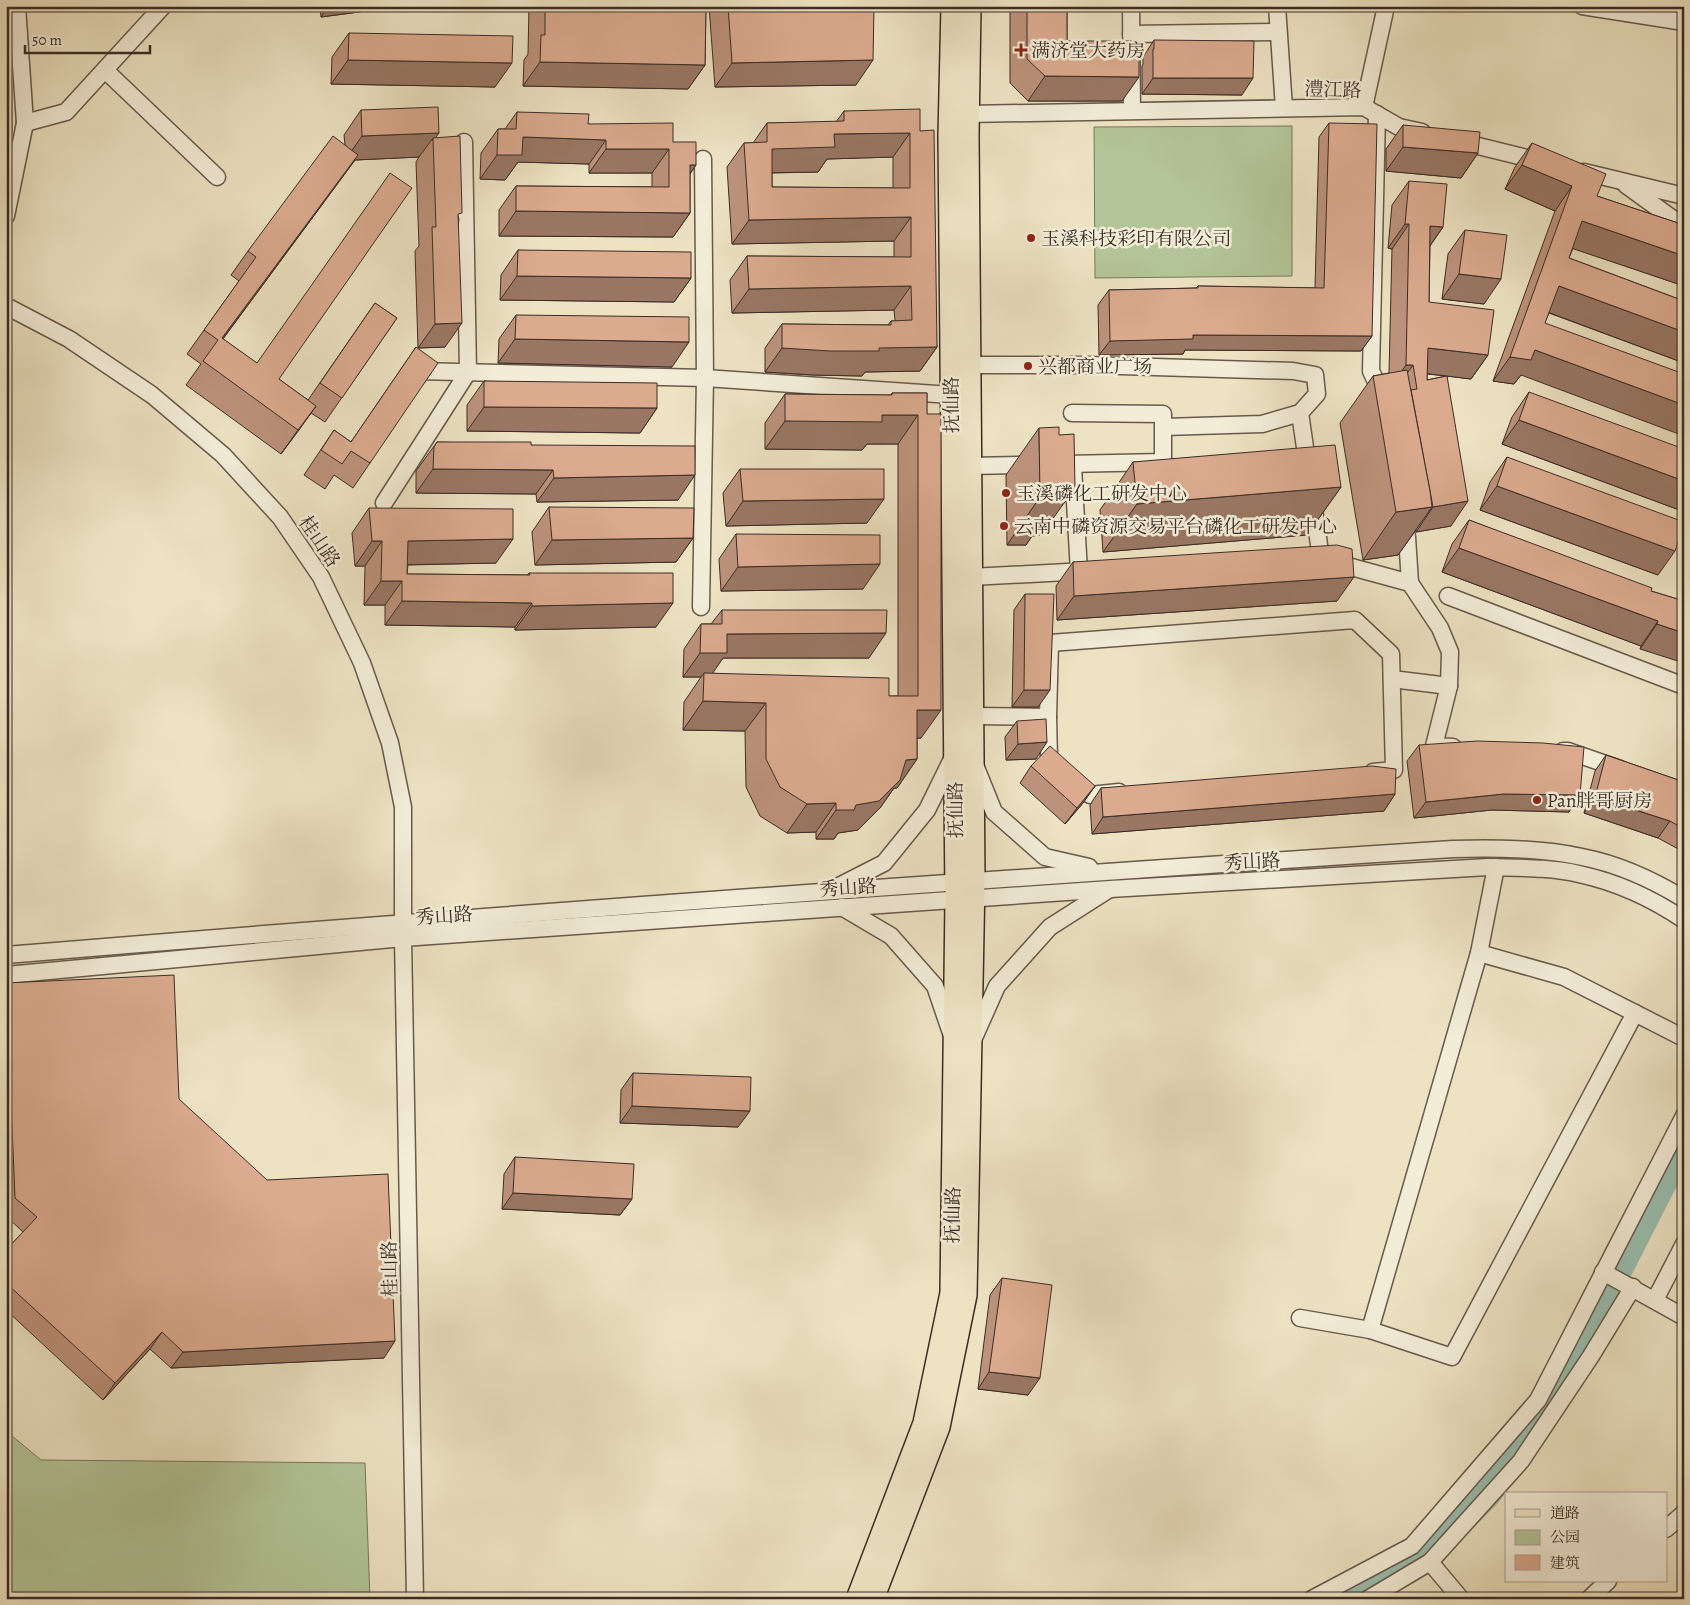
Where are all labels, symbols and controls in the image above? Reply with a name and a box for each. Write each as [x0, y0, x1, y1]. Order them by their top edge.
scale bar [25, 22, 150, 54]
text: 50 m [32, 30, 62, 50]
place label: 满济堂大药房 [1031, 38, 1145, 64]
marker: 满济堂大药房 [1015, 44, 1027, 56]
street label: 澧江路 [1304, 76, 1362, 104]
place label: 玉溪科技彩印有限公司 [1041, 226, 1231, 252]
marker: 玉溪科技彩印有限公司 [1025, 232, 1037, 244]
place label: 兴都商业广场 [1038, 354, 1152, 380]
marker: 兴都商业广场 [1022, 360, 1034, 372]
street label: 抚仙路 [939, 376, 965, 434]
place label: 玉溪磷化工研发中心 [1016, 481, 1187, 507]
marker: 玉溪磷化工研发中心 [1000, 487, 1012, 499]
street label: 桂山路 [292, 511, 346, 572]
place label: 云南中磷资源交易平台磷化工研发中心 [1014, 514, 1337, 540]
marker: 云南中磷资源交易平台磷化工研发中心 [998, 520, 1010, 532]
street label: 抚仙路 [943, 781, 969, 839]
place label: Pan胖哥厨房 [1547, 788, 1652, 814]
marker: Pan胖哥厨房 [1531, 794, 1543, 806]
street label: 秀山路 [1223, 848, 1281, 876]
street label: 秀山路 [819, 873, 877, 903]
street label: 秀山路 [415, 901, 473, 931]
street label: 抚仙路 [940, 1186, 966, 1244]
street label: 桂山路 [377, 1240, 403, 1298]
legend [1505, 1492, 1668, 1582]
text: 道路 [1550, 1503, 1580, 1523]
text: 公园 [1550, 1527, 1580, 1547]
text: 建筑 [1550, 1553, 1580, 1573]

